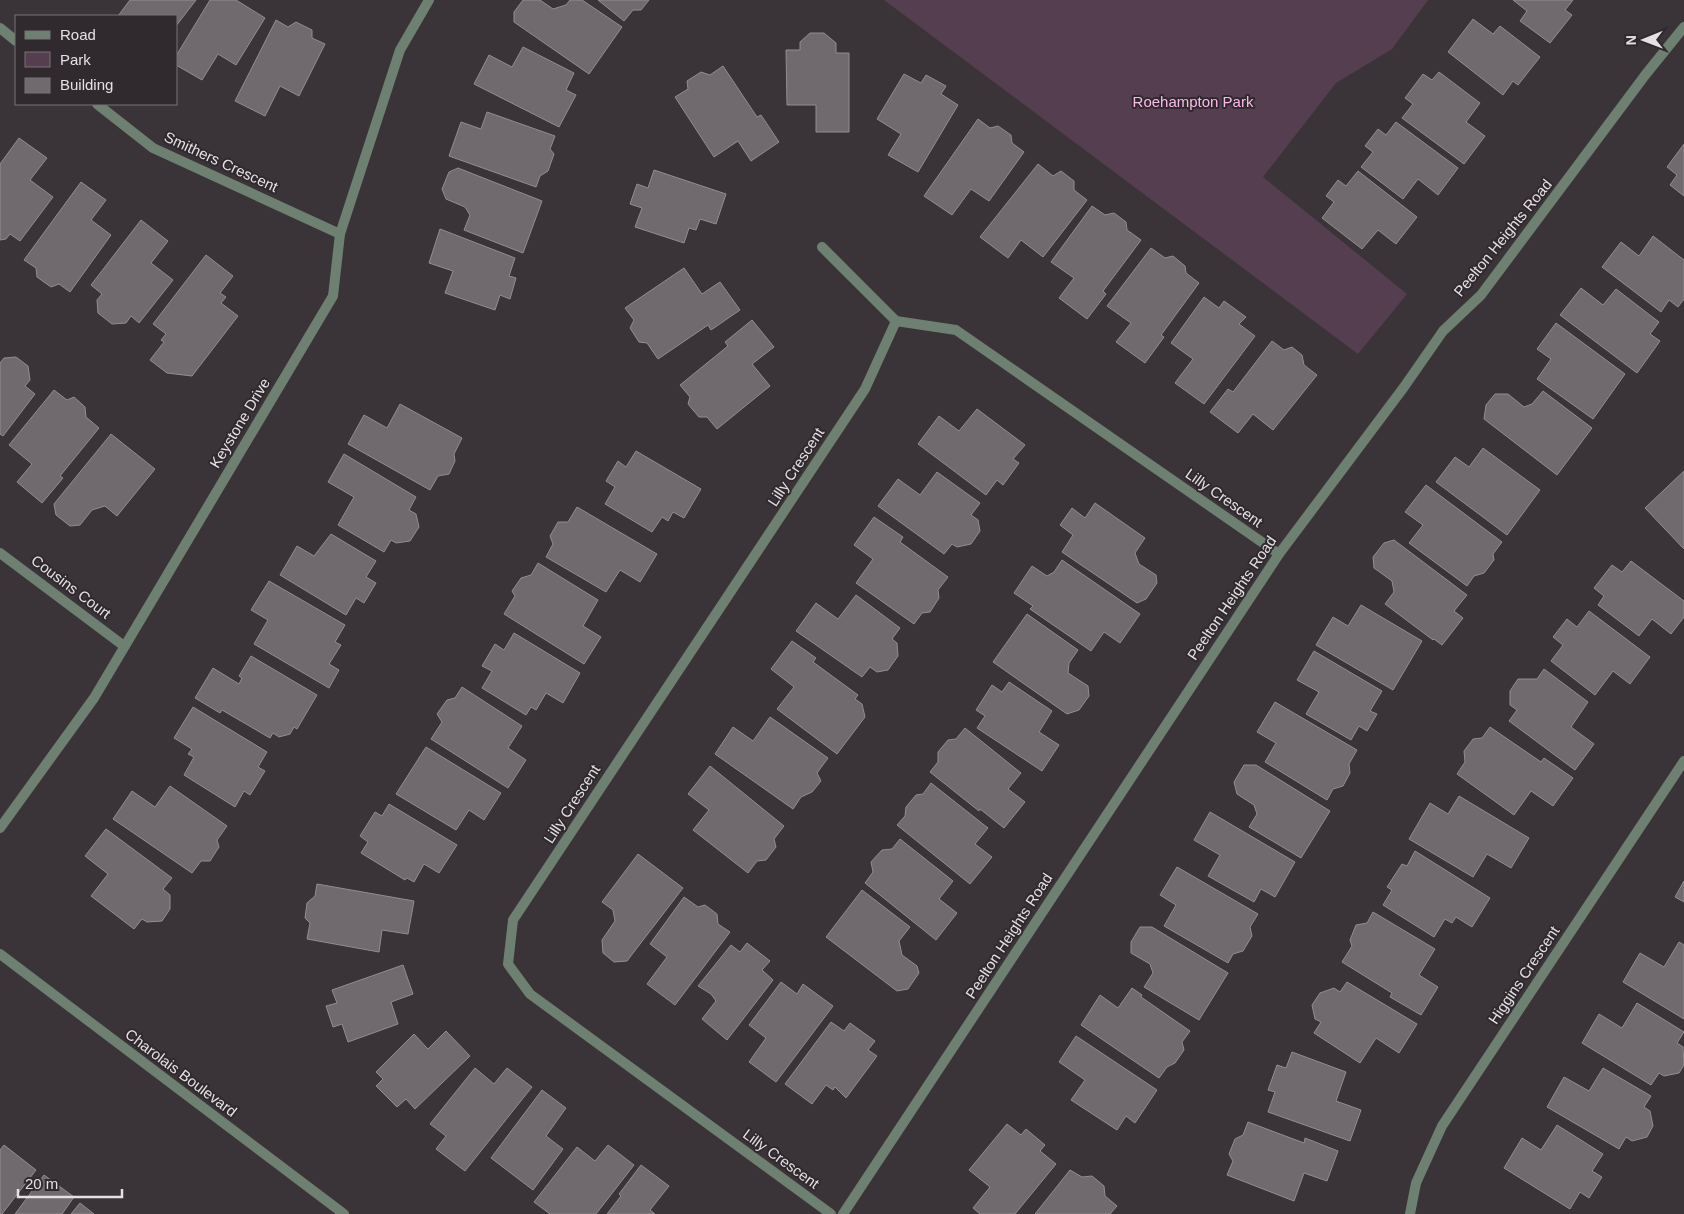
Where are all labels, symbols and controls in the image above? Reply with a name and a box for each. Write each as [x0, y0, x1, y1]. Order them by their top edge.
legend [15, 15, 178, 105]
north arrow [1619, 15, 1669, 65]
text: Road [60, 26, 96, 43]
text: N [1623, 35, 1639, 45]
text: Park [60, 51, 91, 68]
text: Building [60, 76, 113, 93]
park label: Roehampton Park [1133, 93, 1254, 110]
street label: Smithers Crescent [162, 128, 281, 196]
street label: Peelton Heights Road [1450, 176, 1555, 300]
street label: Keystone Drive [206, 375, 273, 471]
street label: Lilly Crescent [764, 424, 828, 509]
street label: Lilly Crescent [1183, 465, 1267, 531]
street label: Peelton Heights Road [1184, 532, 1279, 663]
street label: Cousins Court [28, 551, 115, 622]
street label: Lilly Crescent [540, 761, 604, 846]
street label: Peelton Heights Road [962, 870, 1055, 1002]
street label: Higgins Crescent [1485, 922, 1563, 1027]
street label: Charolais Boulevard [122, 1025, 240, 1120]
street label: Lilly Crescent [740, 1125, 823, 1192]
scale bar [18, 1166, 121, 1198]
text: 20 m [25, 1175, 58, 1192]

